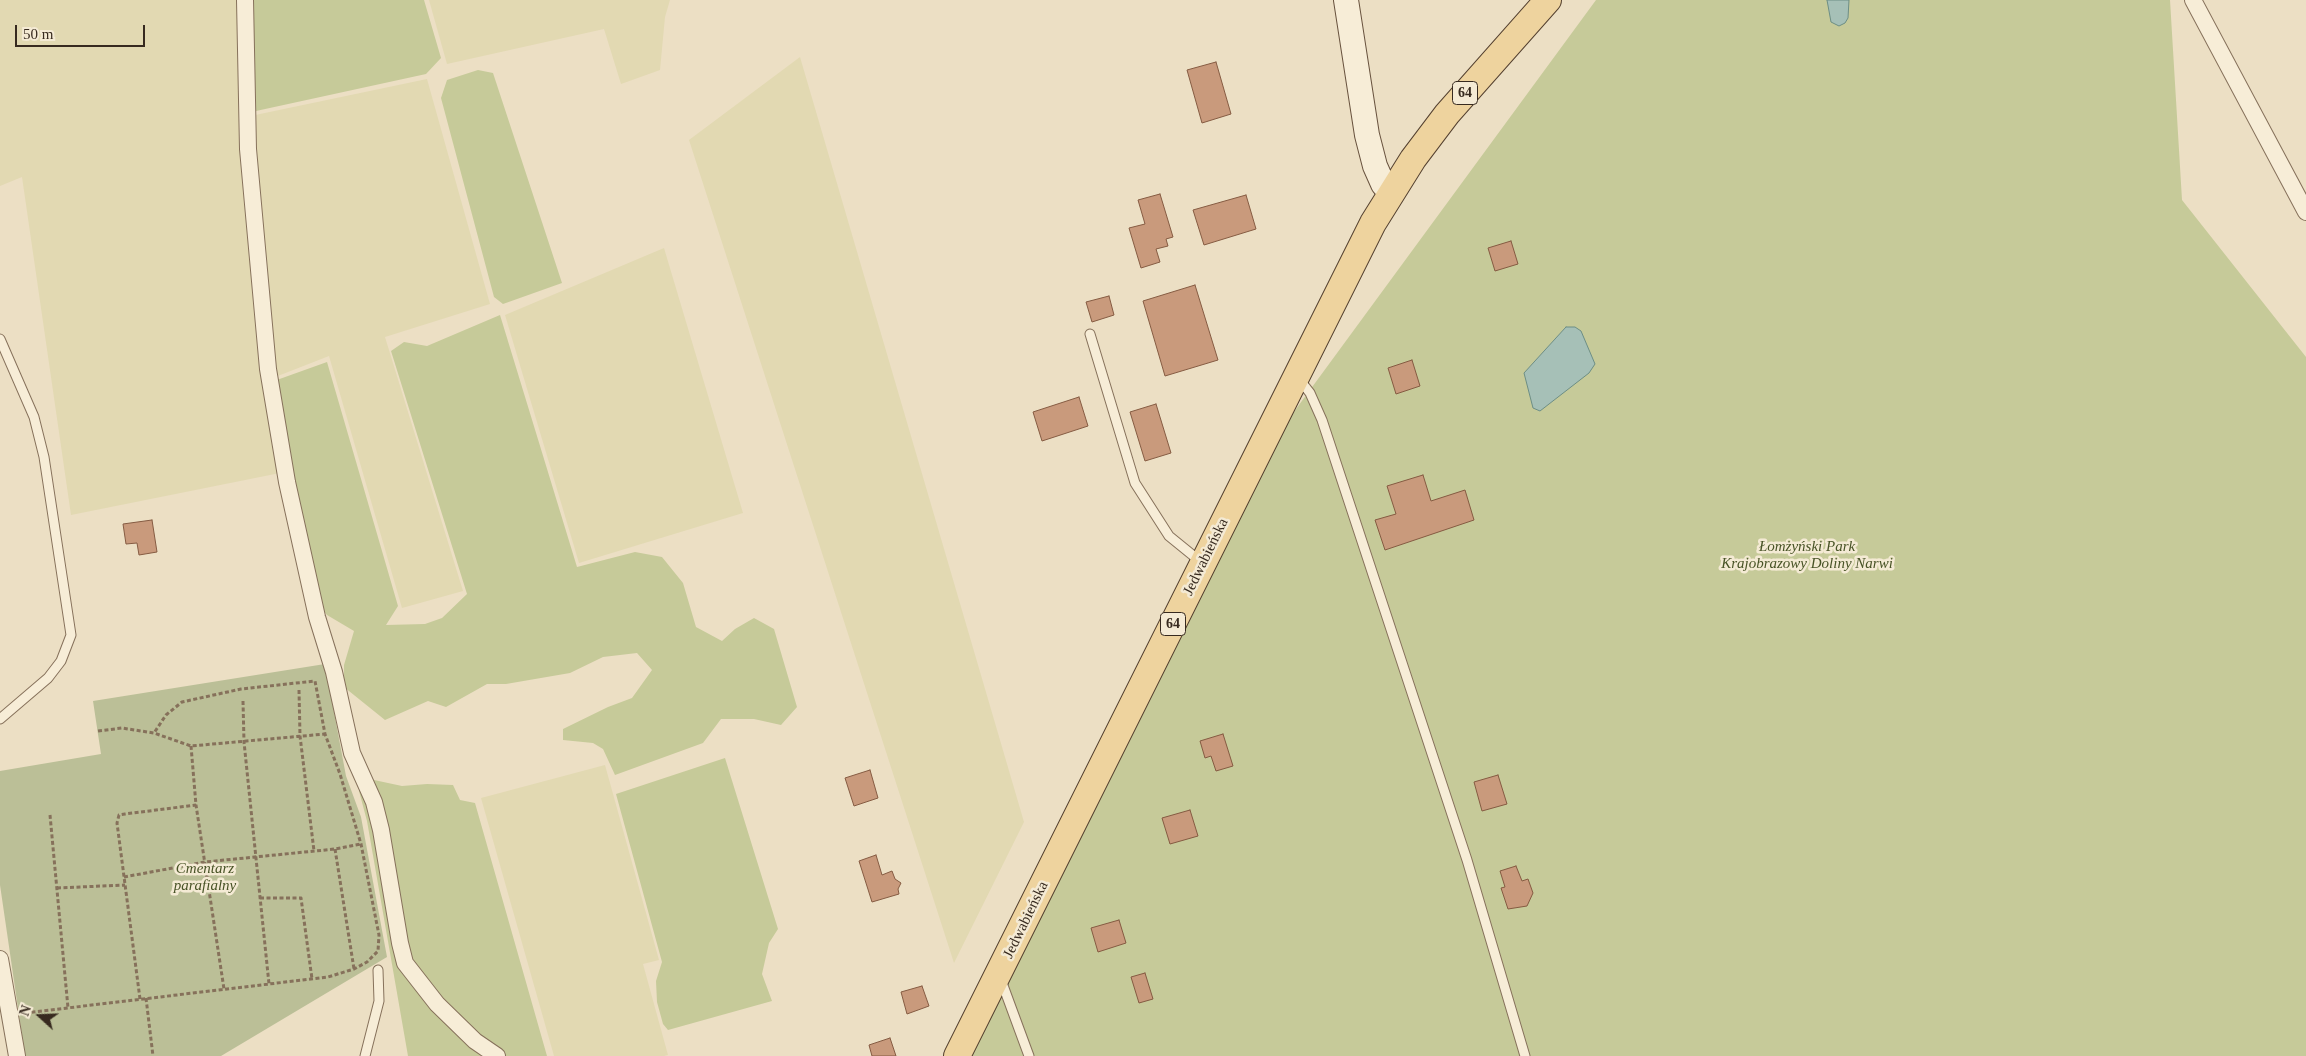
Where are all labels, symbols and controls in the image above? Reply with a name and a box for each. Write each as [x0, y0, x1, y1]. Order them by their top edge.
scale bar [18, 15, 148, 47]
text: 50 m [23, 26, 53, 42]
road number: 64 [1452, 82, 1478, 105]
street label: Jedwabieńska [1180, 516, 1232, 598]
park label: Łomżyński Park Krajobrazowy Doliny Narwi [1721, 538, 1893, 573]
road number: 64 [1160, 612, 1186, 636]
park label: Cmentarz parafialny [174, 860, 236, 895]
street label: Jedwabieńska [1000, 879, 1052, 961]
north arrow [15, 991, 65, 1041]
text: N [17, 1003, 34, 1018]

